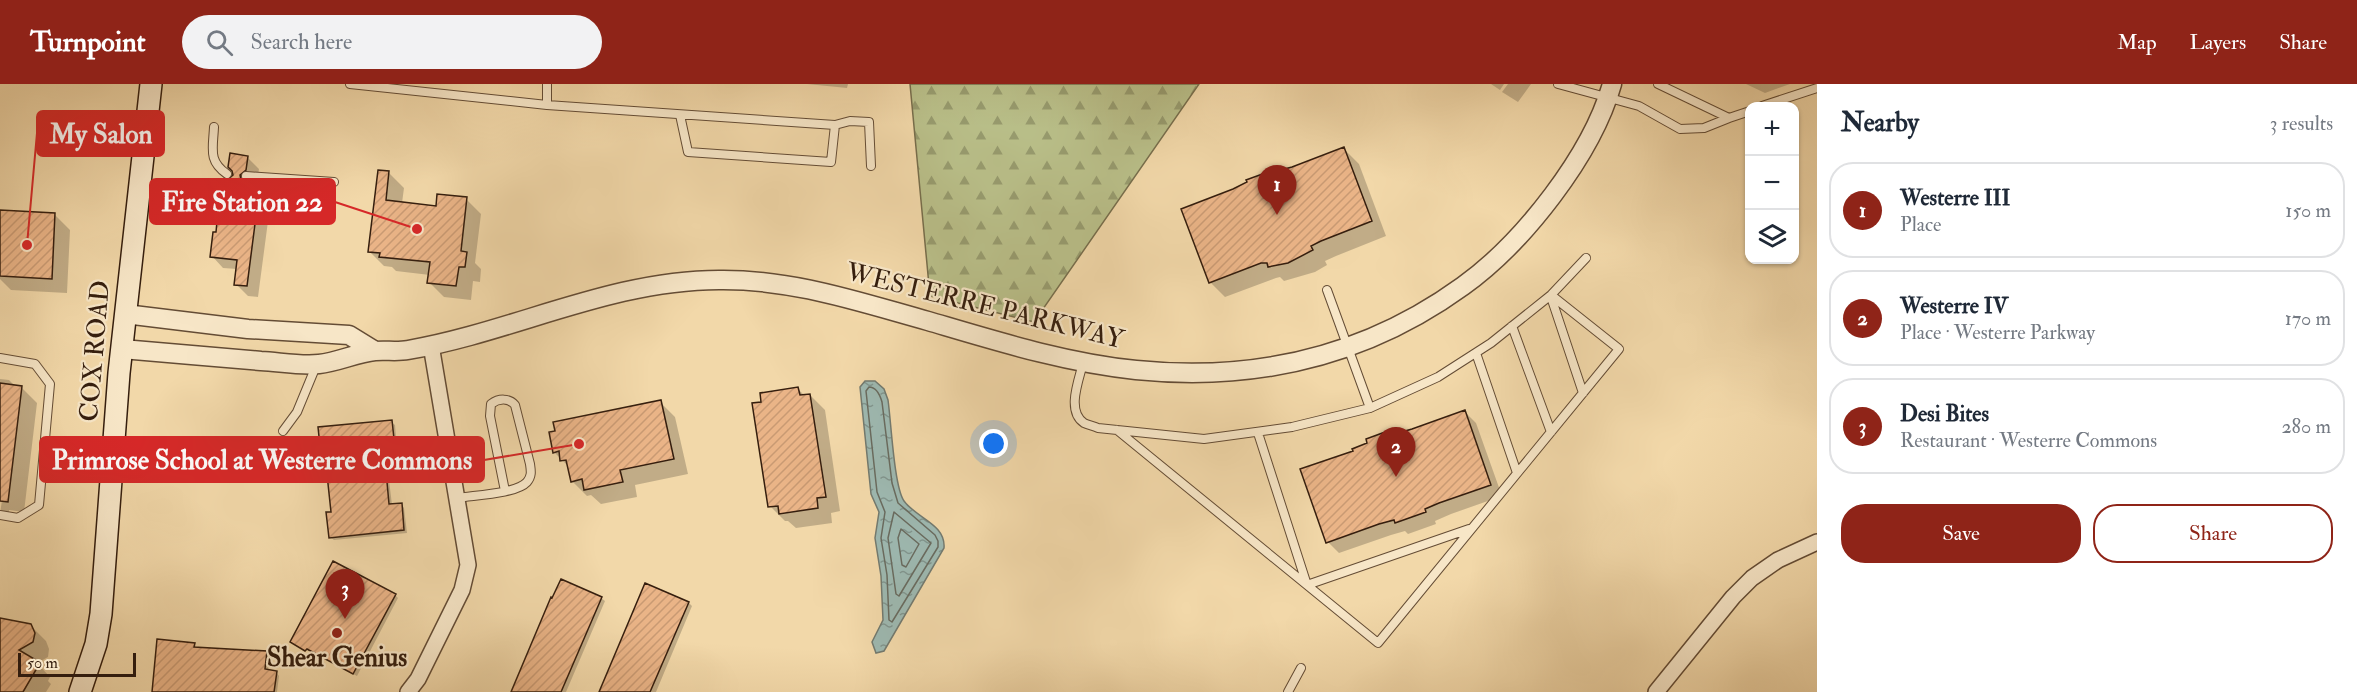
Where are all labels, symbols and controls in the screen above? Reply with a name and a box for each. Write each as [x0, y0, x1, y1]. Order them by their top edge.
search box [182, 15, 602, 69]
text: Turnpoint [30, 25, 146, 60]
icon: search [203, 26, 236, 59]
text: Search here [251, 28, 352, 56]
text: Map [2117, 29, 2157, 56]
text: Layers [2190, 29, 2246, 56]
text: Share [2279, 29, 2327, 56]
map controls [1745, 102, 1799, 264]
button: + [1745, 102, 1799, 156]
text: Nearby [1841, 107, 1919, 139]
callout: My Salon [37, 111, 164, 156]
text: 3 results [2270, 111, 2333, 136]
text: My Salon [49, 118, 153, 152]
button: − [1745, 156, 1799, 210]
pin: 1 [1258, 166, 1296, 215]
callout: Fire Station 22 [150, 179, 335, 224]
text: Westerre III [1900, 184, 2010, 212]
text: Fire Station 22 [161, 186, 323, 219]
text: 1 [1859, 198, 1866, 223]
text: 150 m [2285, 198, 2331, 223]
button: layers [1745, 210, 1799, 264]
text: Place [1900, 212, 1941, 237]
street label: WESTERRE PARKWAY [842, 256, 1128, 356]
street label: COX ROAD [73, 279, 117, 423]
text: Westerre IV [1900, 292, 2008, 320]
text: 2 [1857, 306, 1868, 331]
text: 170 m [2285, 306, 2331, 331]
text: Place · Westerre Parkway [1900, 320, 2095, 345]
text: Desi Bites [1900, 400, 1989, 428]
text: 3 [1859, 414, 1866, 439]
text: 280 m [2281, 414, 2331, 439]
pin: 2 [1376, 428, 1416, 477]
text: Restaurant · Westerre Commons [1900, 428, 2157, 453]
your location [979, 429, 1008, 458]
callout: Primrose School at Westerre Commons [40, 437, 484, 482]
text: Primrose School at Westerre Commons [52, 444, 472, 477]
button: Save [1841, 504, 2081, 563]
button: Share [2093, 504, 2333, 563]
pin: 3 [326, 570, 364, 619]
marker: Shear Genius [330, 626, 344, 640]
place label: Shear Genius [267, 642, 407, 674]
scale bar [18, 650, 136, 678]
text: 50 m [27, 653, 58, 673]

